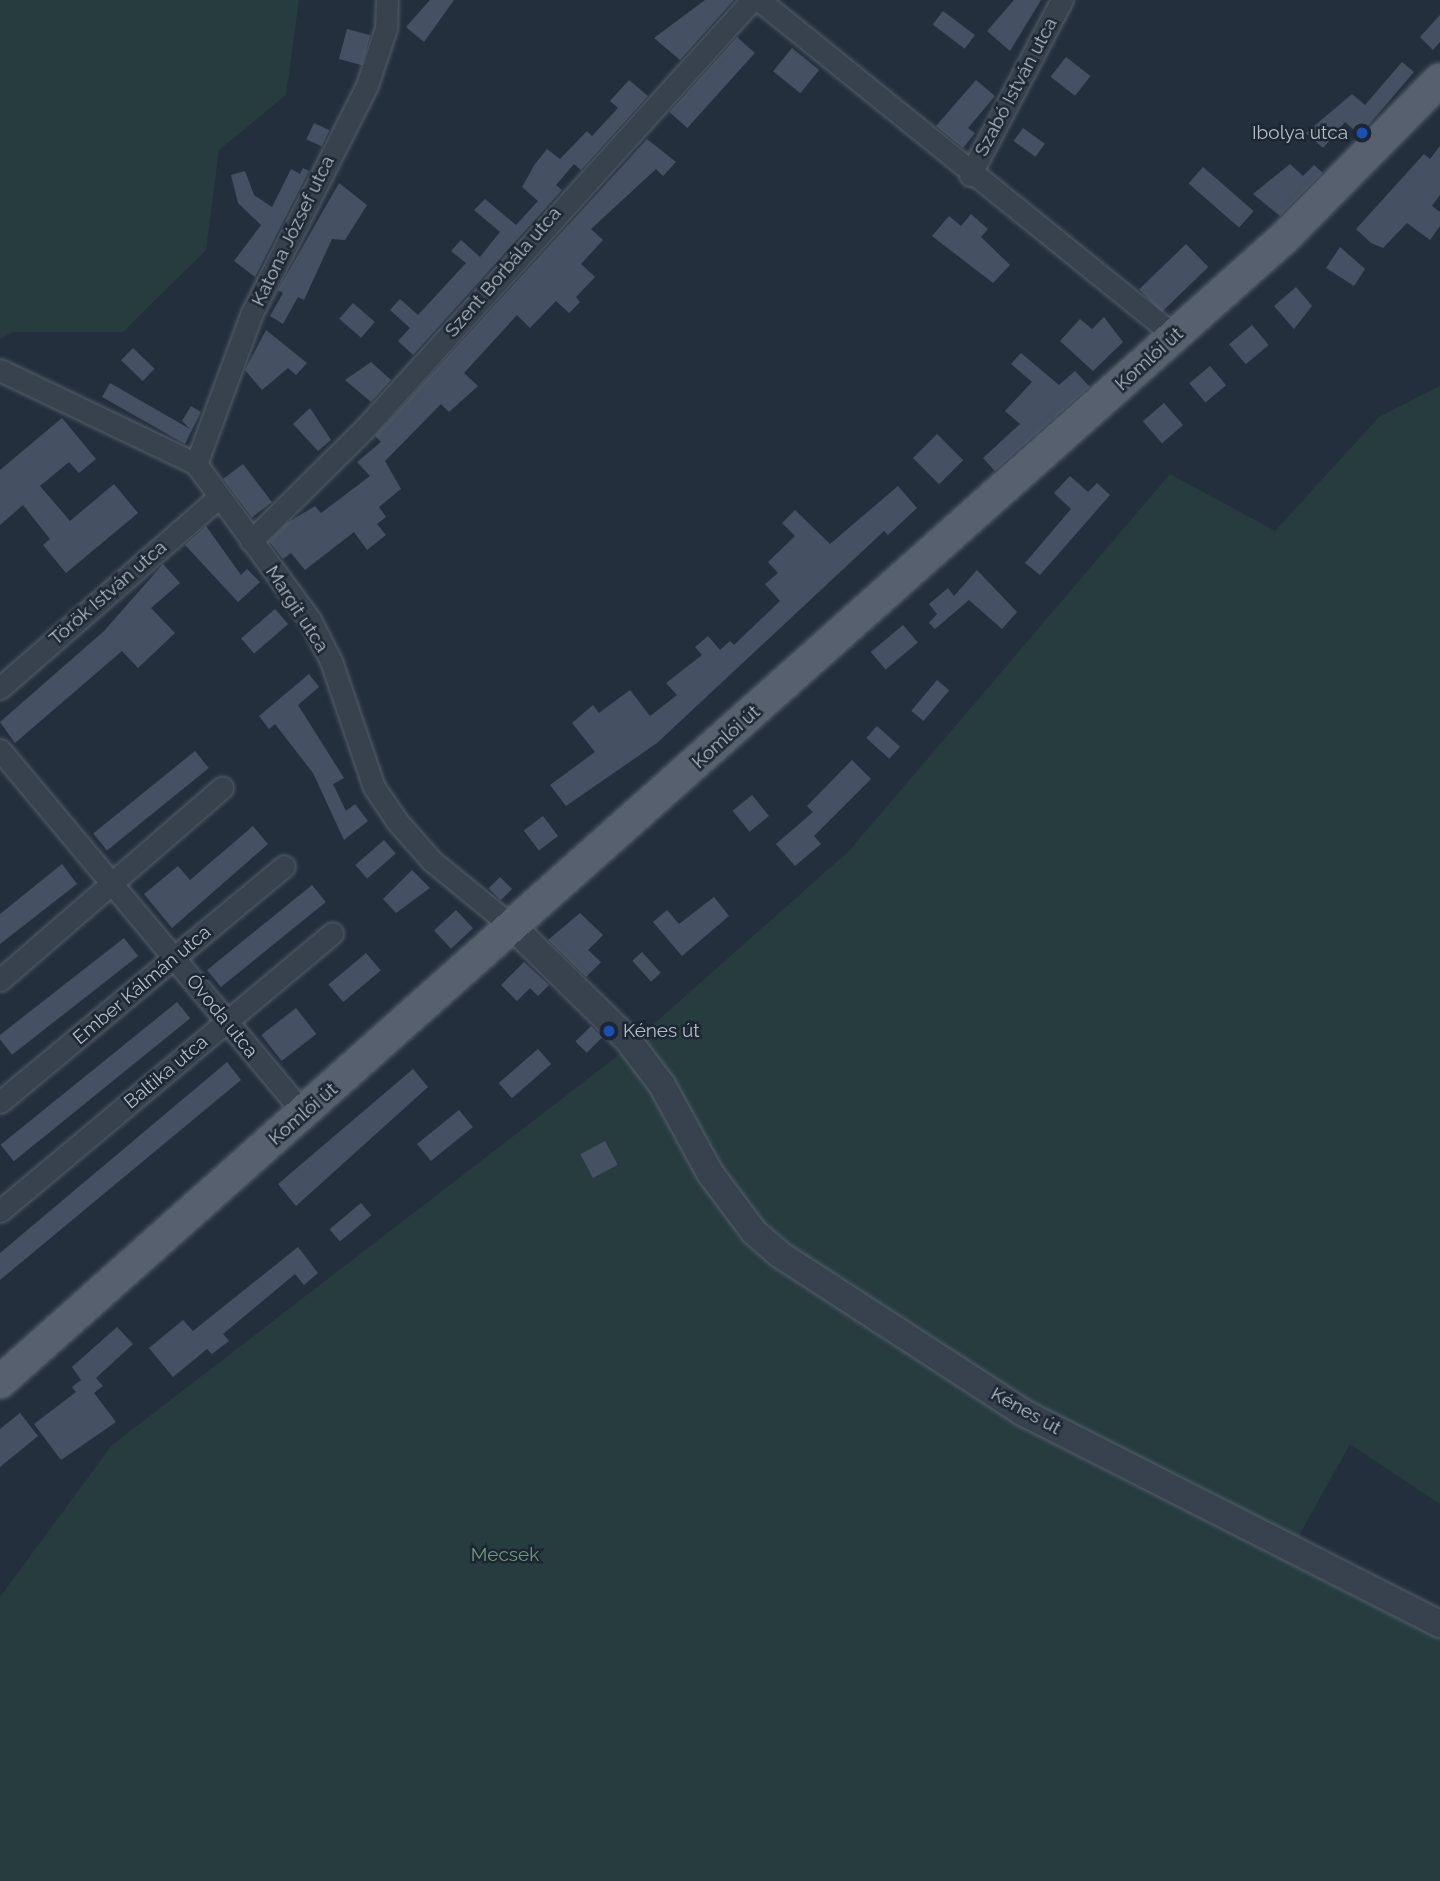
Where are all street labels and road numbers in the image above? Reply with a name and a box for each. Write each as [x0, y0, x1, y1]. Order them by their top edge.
street label: Szabó István utca [970, 14, 1062, 160]
street label: Katona József utca [247, 152, 339, 310]
street label: Szent Borbála utca [440, 202, 566, 342]
street label: Komlói út [1110, 323, 1188, 395]
street label: Török István utca [45, 536, 171, 650]
street label: Margit utca [261, 561, 333, 657]
street label: Komlói út [687, 701, 765, 773]
street label: Ember Kálmán utca [68, 921, 216, 1049]
street label: Óvoda utca [181, 970, 263, 1062]
street label: Baltika utca [120, 1030, 212, 1114]
street label: Komlói út [264, 1078, 342, 1150]
street label: Kénes út [987, 1382, 1065, 1440]

